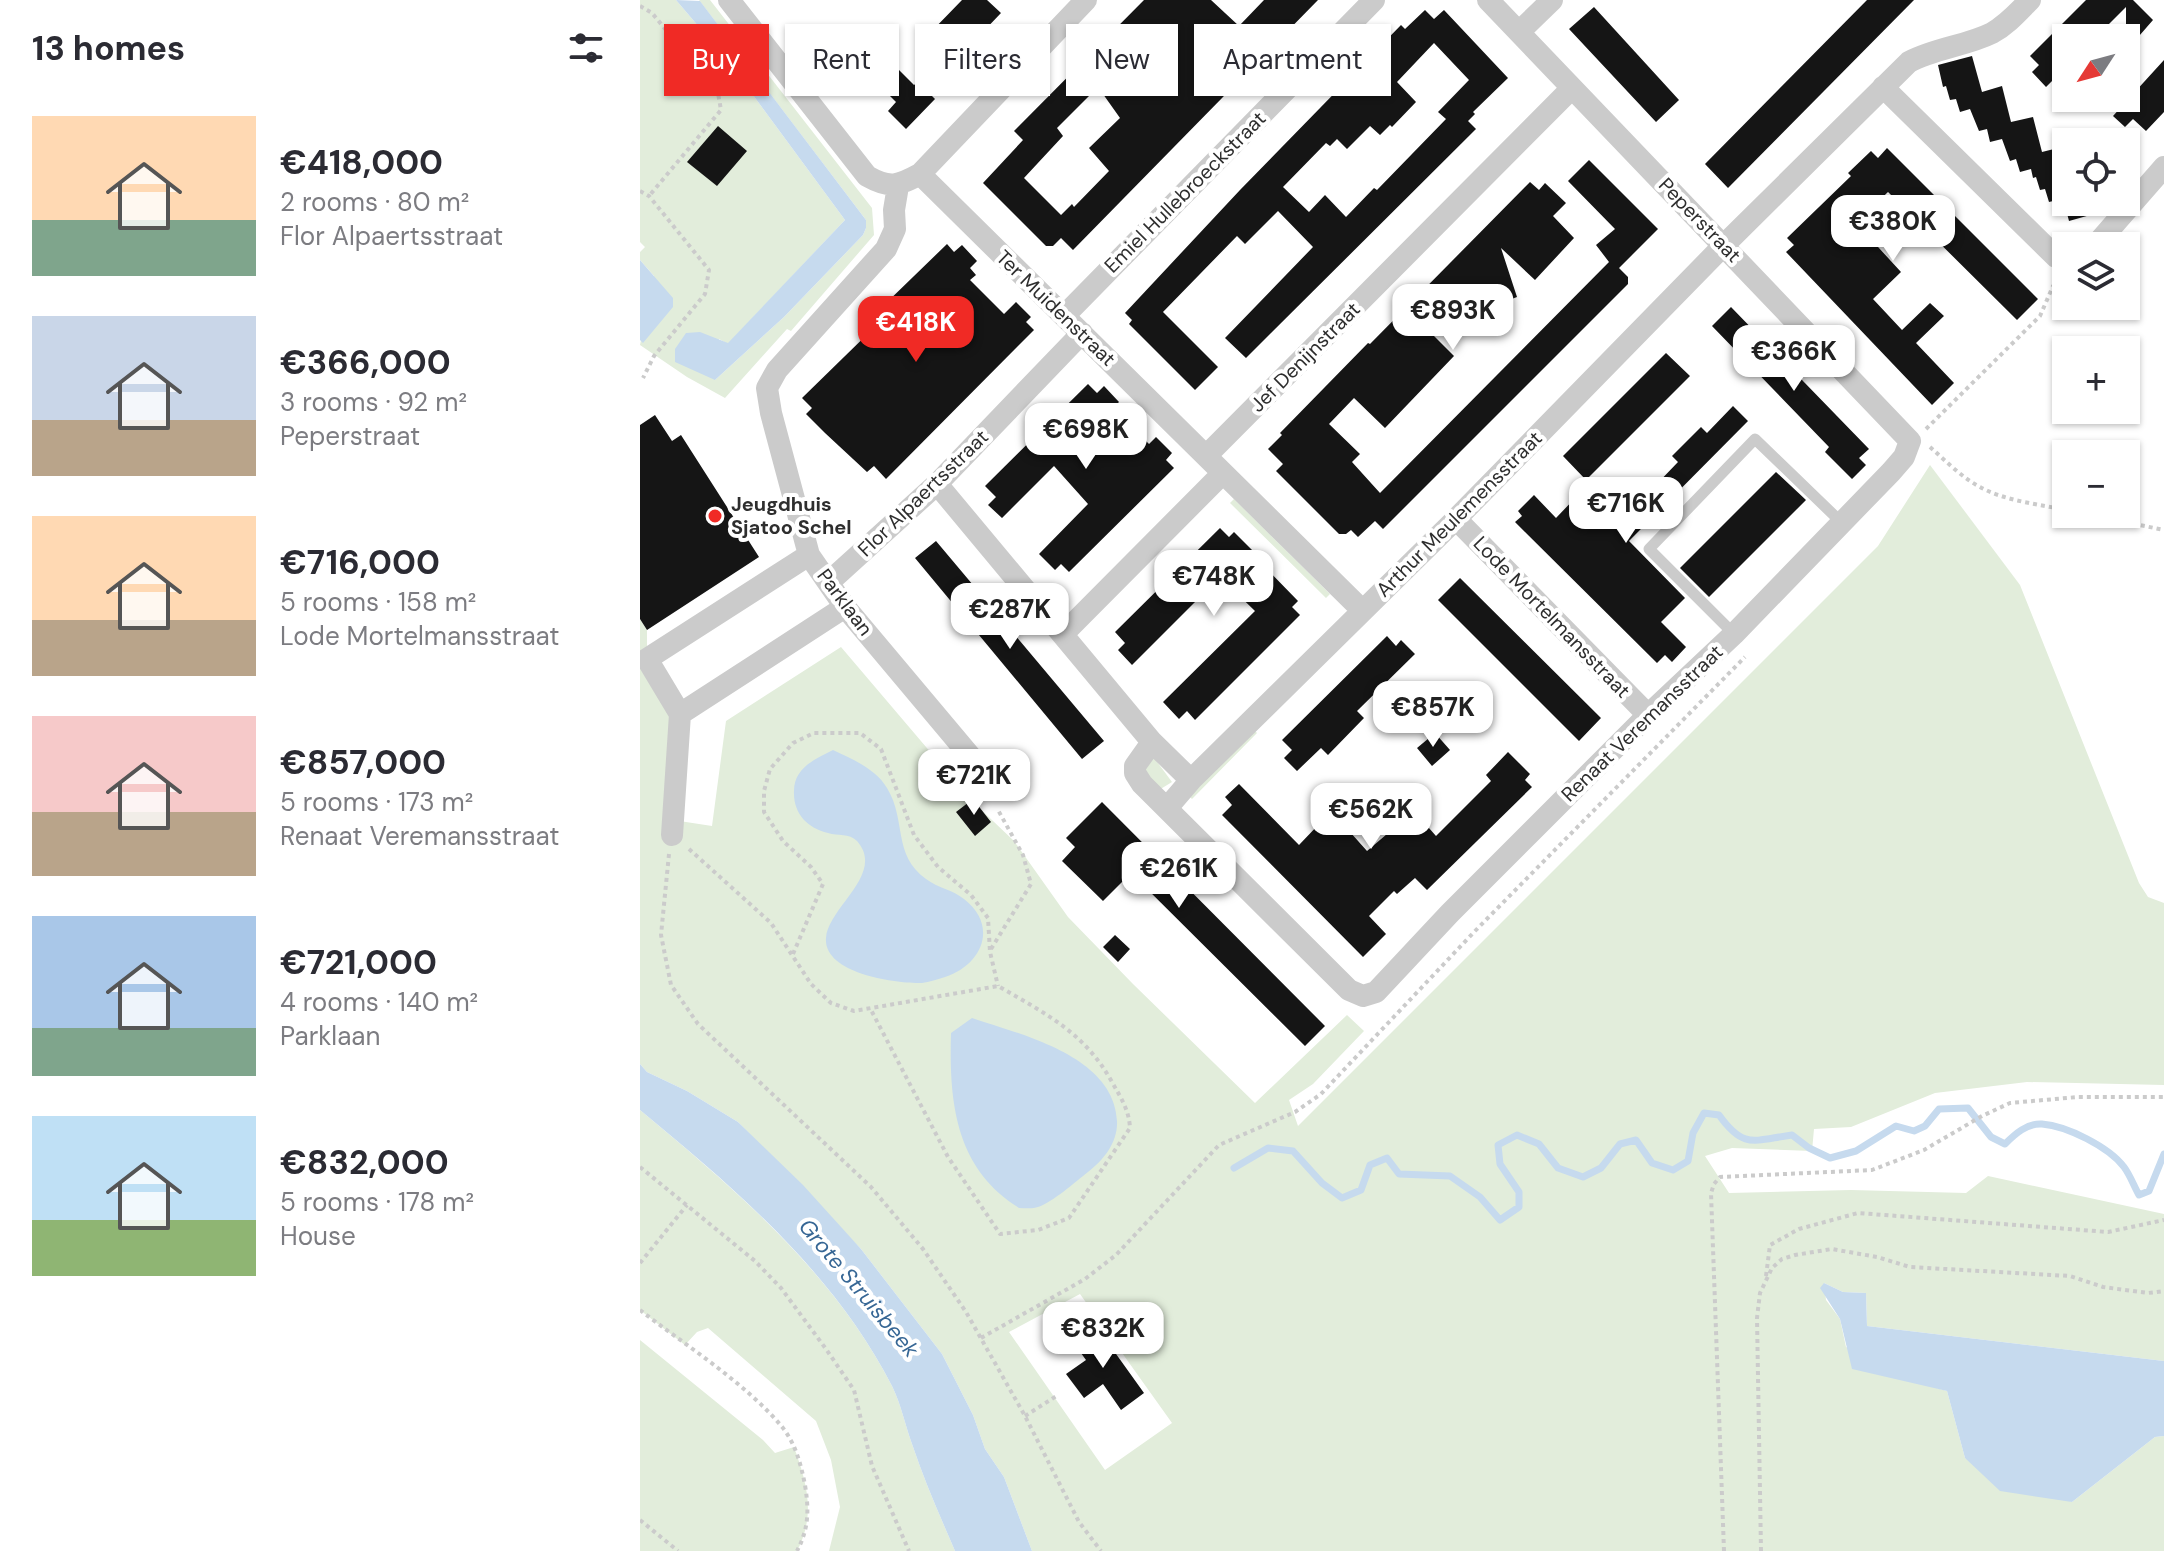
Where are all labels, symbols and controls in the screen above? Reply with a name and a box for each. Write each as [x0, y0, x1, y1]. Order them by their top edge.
chip: Buy [664, 24, 769, 96]
chip: Rent [785, 24, 899, 96]
chip: Filters [915, 24, 1050, 96]
chip: New [1066, 24, 1178, 96]
chip: Apartment [1194, 24, 1391, 96]
north arrow [2052, 24, 2140, 112]
map controls [2052, 24, 2140, 528]
text: 13 homes [32, 26, 185, 71]
icon: filters [564, 26, 608, 70]
street label: Emiel Hullebroeckstraat [1099, 106, 1271, 278]
button: locate [2052, 128, 2140, 216]
text: €418,000 [280, 140, 443, 185]
icon: home [96, 148, 192, 244]
street label: Peperstraat [1653, 172, 1747, 268]
text: 2 rooms · 80 m² [280, 185, 469, 219]
pin: €380K [1837, 195, 1949, 263]
text: €380K [1849, 204, 1937, 238]
text: Flor Alpaertsstraat [280, 219, 503, 253]
button: layers [2052, 232, 2140, 320]
street label: Ter Muidenstraat [991, 244, 1121, 372]
pin: €893K [1397, 284, 1509, 352]
text: €893K [1410, 293, 1496, 327]
pin: €418K [860, 296, 972, 364]
street label: Jef Denijnstraat [1244, 296, 1366, 418]
text: €418K [876, 305, 956, 339]
pin: €366K [1738, 325, 1850, 393]
text: €366K [1751, 334, 1837, 368]
button: + [2052, 336, 2140, 424]
text: €366,000 [280, 340, 451, 385]
icon: home [96, 348, 192, 444]
text: 3 rooms · 92 m² [280, 385, 467, 419]
pin: €698K [1030, 403, 1142, 471]
text: €698K [1043, 412, 1129, 446]
text: Peperstraat [280, 419, 420, 453]
street label: Flor Alpaertsstraat [852, 424, 994, 562]
street label: Arthur Meulemensstraat [1370, 425, 1548, 603]
button: − [2052, 440, 2140, 528]
pin: €716K [1570, 477, 1682, 545]
text: €716K [1587, 486, 1665, 520]
place label: Jeugdhuis Sjatoo Schel [731, 491, 852, 540]
marker: Jeugdhuis Sjatoo Schel [706, 507, 724, 525]
street label: Lode Mortelmansstraat [1468, 531, 1636, 703]
text: €716,000 [280, 540, 440, 585]
icon: home [96, 548, 192, 644]
pin: €748K [1158, 550, 1270, 618]
text: €748K [1172, 559, 1256, 593]
street label: Parklaan [811, 563, 879, 641]
pin: €287K [954, 583, 1066, 651]
text: 5 rooms · 158 m² [280, 585, 476, 619]
text: €287K [969, 592, 1051, 626]
text: Lode Mortelmansstraat [280, 619, 560, 653]
street label: Renaat Veremansstraat [1556, 639, 1728, 807]
pin: €857K [1377, 681, 1489, 749]
text: €857K [1391, 690, 1475, 724]
text: €857,000 [280, 740, 446, 785]
icon: home [96, 748, 192, 844]
pin: €721K [918, 749, 1030, 817]
text: €721K [936, 758, 1012, 792]
pin: €562K [1315, 783, 1427, 851]
text: 5 rooms · 173 m² [280, 785, 473, 819]
text: €562K [1329, 792, 1413, 826]
text: Renaat Veremansstraat [280, 819, 559, 853]
pin: €261K [1123, 842, 1235, 910]
text: €261K [1140, 851, 1218, 885]
text: €721,000 [280, 940, 437, 985]
icon: home [96, 948, 192, 1044]
text: 4 rooms · 140 m² [280, 985, 478, 1019]
text: Parklaan [280, 1019, 380, 1053]
text: €832,000 [280, 1140, 449, 1185]
icon: home [96, 1148, 192, 1244]
text: 5 rooms · 178 m² [280, 1185, 474, 1219]
water label: Grote Struisbeek [792, 1213, 926, 1364]
text: House [280, 1219, 356, 1253]
pin: €832K [1047, 1302, 1159, 1370]
text: €832K [1061, 1311, 1145, 1345]

